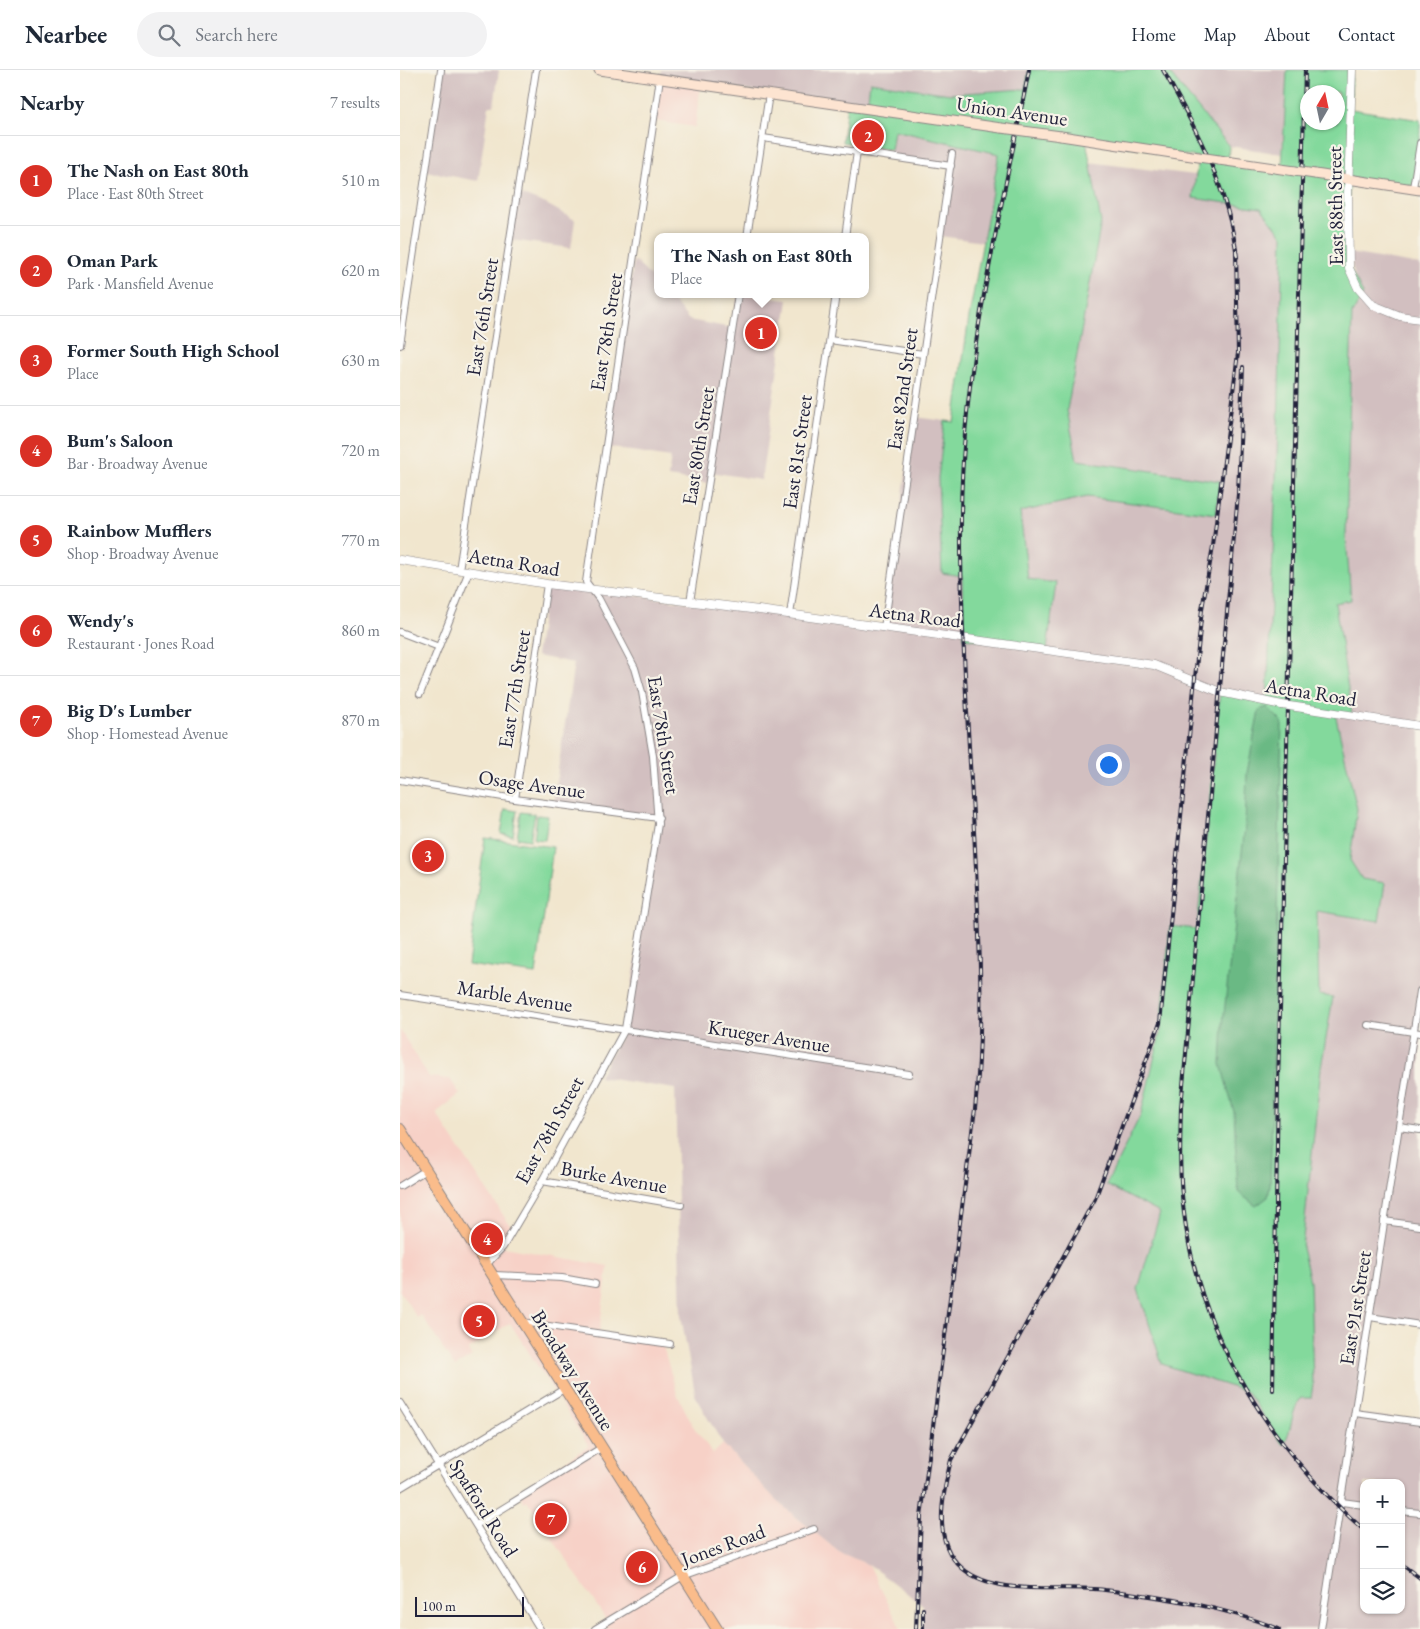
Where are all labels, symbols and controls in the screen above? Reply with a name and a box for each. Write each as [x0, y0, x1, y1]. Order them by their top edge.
search box [137, 12, 487, 57]
text: Nearbee [25, 19, 107, 50]
icon: search [155, 21, 183, 49]
text: Search here [195, 22, 278, 47]
text: Home [1131, 23, 1176, 46]
text: Map [1204, 23, 1236, 46]
text: About [1264, 23, 1310, 46]
text: Contact [1338, 23, 1395, 46]
north arrow [1300, 85, 1345, 130]
text: Nearby [20, 89, 84, 116]
street label: Union Avenue [955, 90, 1069, 132]
text: 7 results [330, 92, 380, 113]
pin: 2 [852, 117, 884, 155]
street label: East 88th Street [1321, 145, 1349, 266]
text: The Nash on East 80th [67, 158, 249, 183]
text: 1 [32, 170, 40, 191]
text: 510 m [341, 170, 380, 191]
text: Place · East 80th Street [67, 183, 203, 204]
popup [654, 233, 869, 298]
text: The Nash on East 80th [671, 243, 852, 268]
text: Oman Park [67, 248, 158, 273]
street label: East 76th Street [460, 255, 504, 378]
text: 2 [32, 260, 40, 281]
text: 620 m [341, 260, 380, 281]
text: Place [671, 268, 702, 289]
street label: East 78th Street [584, 270, 628, 393]
text: Park · Mansfield Avenue [67, 273, 214, 294]
pin: 1 [745, 314, 777, 352]
street label: East 82nd Street [881, 325, 924, 452]
text: Former South High School [67, 338, 279, 363]
text: 3 [32, 350, 40, 371]
text: 630 m [341, 350, 380, 371]
text: Place [67, 363, 99, 384]
street label: East 80th Street [676, 384, 720, 507]
street label: East 81st Street [776, 392, 818, 511]
text: Bum's Saloon [67, 428, 173, 453]
text: 4 [32, 440, 40, 461]
text: 720 m [341, 440, 380, 461]
text: Bar · Broadway Avenue [67, 453, 208, 474]
text: Rainbow Mufflers [67, 518, 212, 543]
text: 5 [32, 530, 40, 551]
text: 770 m [341, 530, 380, 551]
street label: Aetna Road [465, 542, 562, 582]
text: Shop · Broadway Avenue [67, 543, 218, 564]
street label: Aetna Road [867, 596, 963, 634]
text: Wendy's [67, 608, 134, 633]
text: 6 [32, 620, 40, 641]
text: 860 m [341, 620, 380, 641]
street label: East 77th Street [492, 627, 536, 750]
text: Restaurant · Jones Road [67, 633, 214, 654]
street label: Aetna Road [1262, 672, 1359, 712]
street label: East 78th Street [642, 674, 686, 797]
text: Big D's Lumber [67, 698, 192, 723]
text: 7 [32, 710, 40, 731]
text: 870 m [341, 710, 380, 731]
text: Shop · Homestead Avenue [67, 723, 228, 744]
your location [1096, 752, 1122, 778]
street label: Osage Avenue [477, 764, 587, 804]
pin: 3 [412, 837, 444, 875]
street label: Marble Avenue [456, 974, 575, 1018]
street label: Krueger Avenue [706, 1014, 832, 1059]
street label: East 78th Street [509, 1071, 590, 1188]
street label: Burke Avenue [559, 1155, 669, 1199]
pin: 4 [471, 1220, 503, 1258]
street label: East 91st Street [1333, 1248, 1377, 1367]
pin: 5 [463, 1302, 495, 1340]
street label: Broadway Avenue [526, 1305, 621, 1435]
street label: Spafford Road [444, 1454, 525, 1563]
map controls [1360, 1479, 1405, 1614]
button: + [1360, 1479, 1405, 1524]
pin: 7 [535, 1500, 567, 1538]
street label: Jones Road [676, 1518, 769, 1573]
button: − [1360, 1524, 1405, 1569]
pin: 6 [626, 1548, 658, 1586]
button: layers [1360, 1569, 1405, 1614]
scale bar [415, 1594, 524, 1617]
text: 100 m [422, 1597, 456, 1615]

